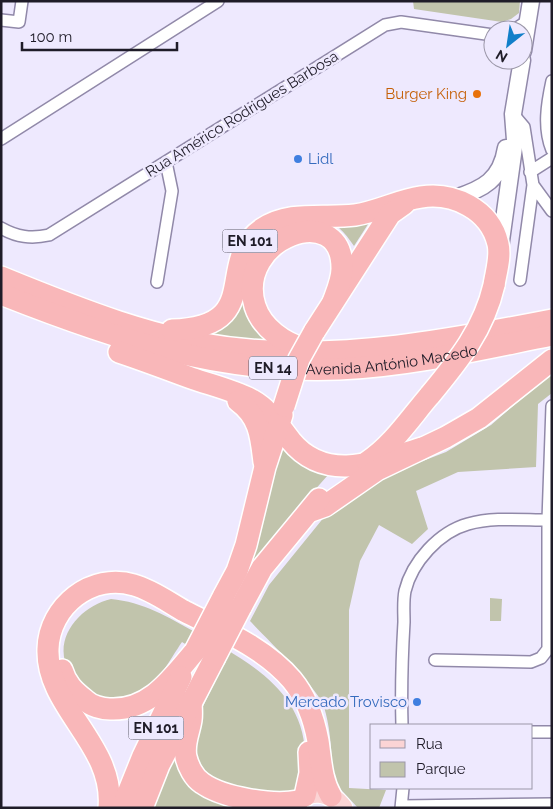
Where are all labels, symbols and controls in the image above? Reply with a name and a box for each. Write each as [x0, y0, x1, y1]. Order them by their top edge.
scale bar [22, 20, 178, 52]
north arrow [483, 20, 533, 70]
text: 100 m [30, 28, 72, 46]
street label: Rua Américo Rodrigues Barbosa [142, 47, 342, 181]
text: N [493, 47, 510, 66]
place label: Burger King [385, 85, 467, 103]
marker: Burger King [471, 88, 483, 100]
place label: Lidl [308, 150, 334, 168]
marker: Lidl [292, 153, 304, 165]
road number: EN 101 [222, 230, 278, 252]
street label: Avenida António Macedo [305, 341, 479, 378]
road number: EN 14 [249, 356, 297, 379]
place label: Mercado Trovisco [285, 693, 407, 711]
marker: Mercado Trovisco [411, 696, 423, 708]
road number: EN 101 [128, 716, 184, 740]
legend [370, 724, 533, 789]
text: Rua [416, 735, 443, 753]
text: Parque [416, 760, 466, 778]

